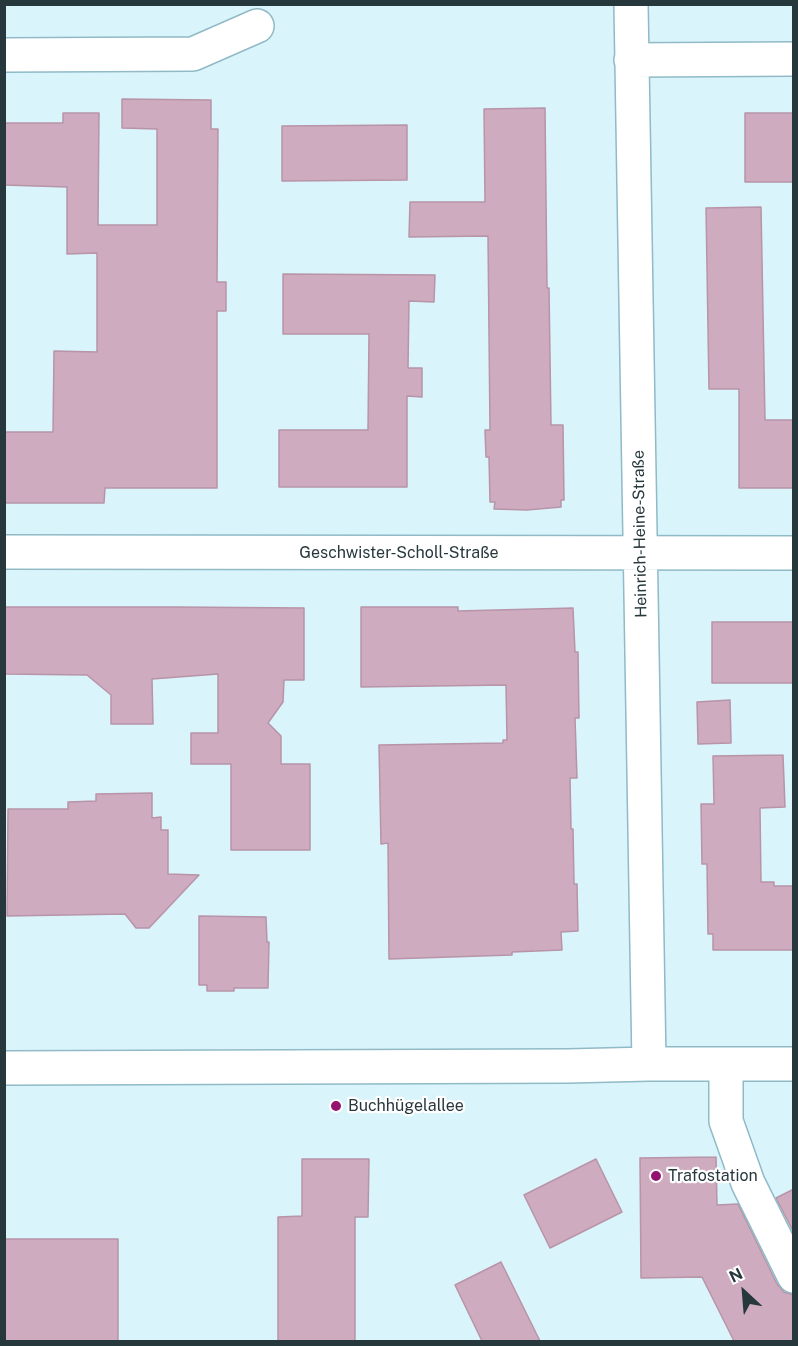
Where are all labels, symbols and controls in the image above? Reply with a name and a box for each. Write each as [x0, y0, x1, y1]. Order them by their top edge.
street label: Heinrich-Heine-Straße [629, 450, 651, 618]
street label: Geschwister-Scholl-Straße [299, 543, 499, 563]
place label: Buchhügelallee [348, 1096, 464, 1116]
marker: Buchhügelallee [329, 1099, 343, 1113]
place label: Trafostation [668, 1166, 758, 1186]
marker: Trafostation [649, 1169, 663, 1183]
north arrow [714, 1262, 774, 1322]
text: N [726, 1264, 746, 1287]

